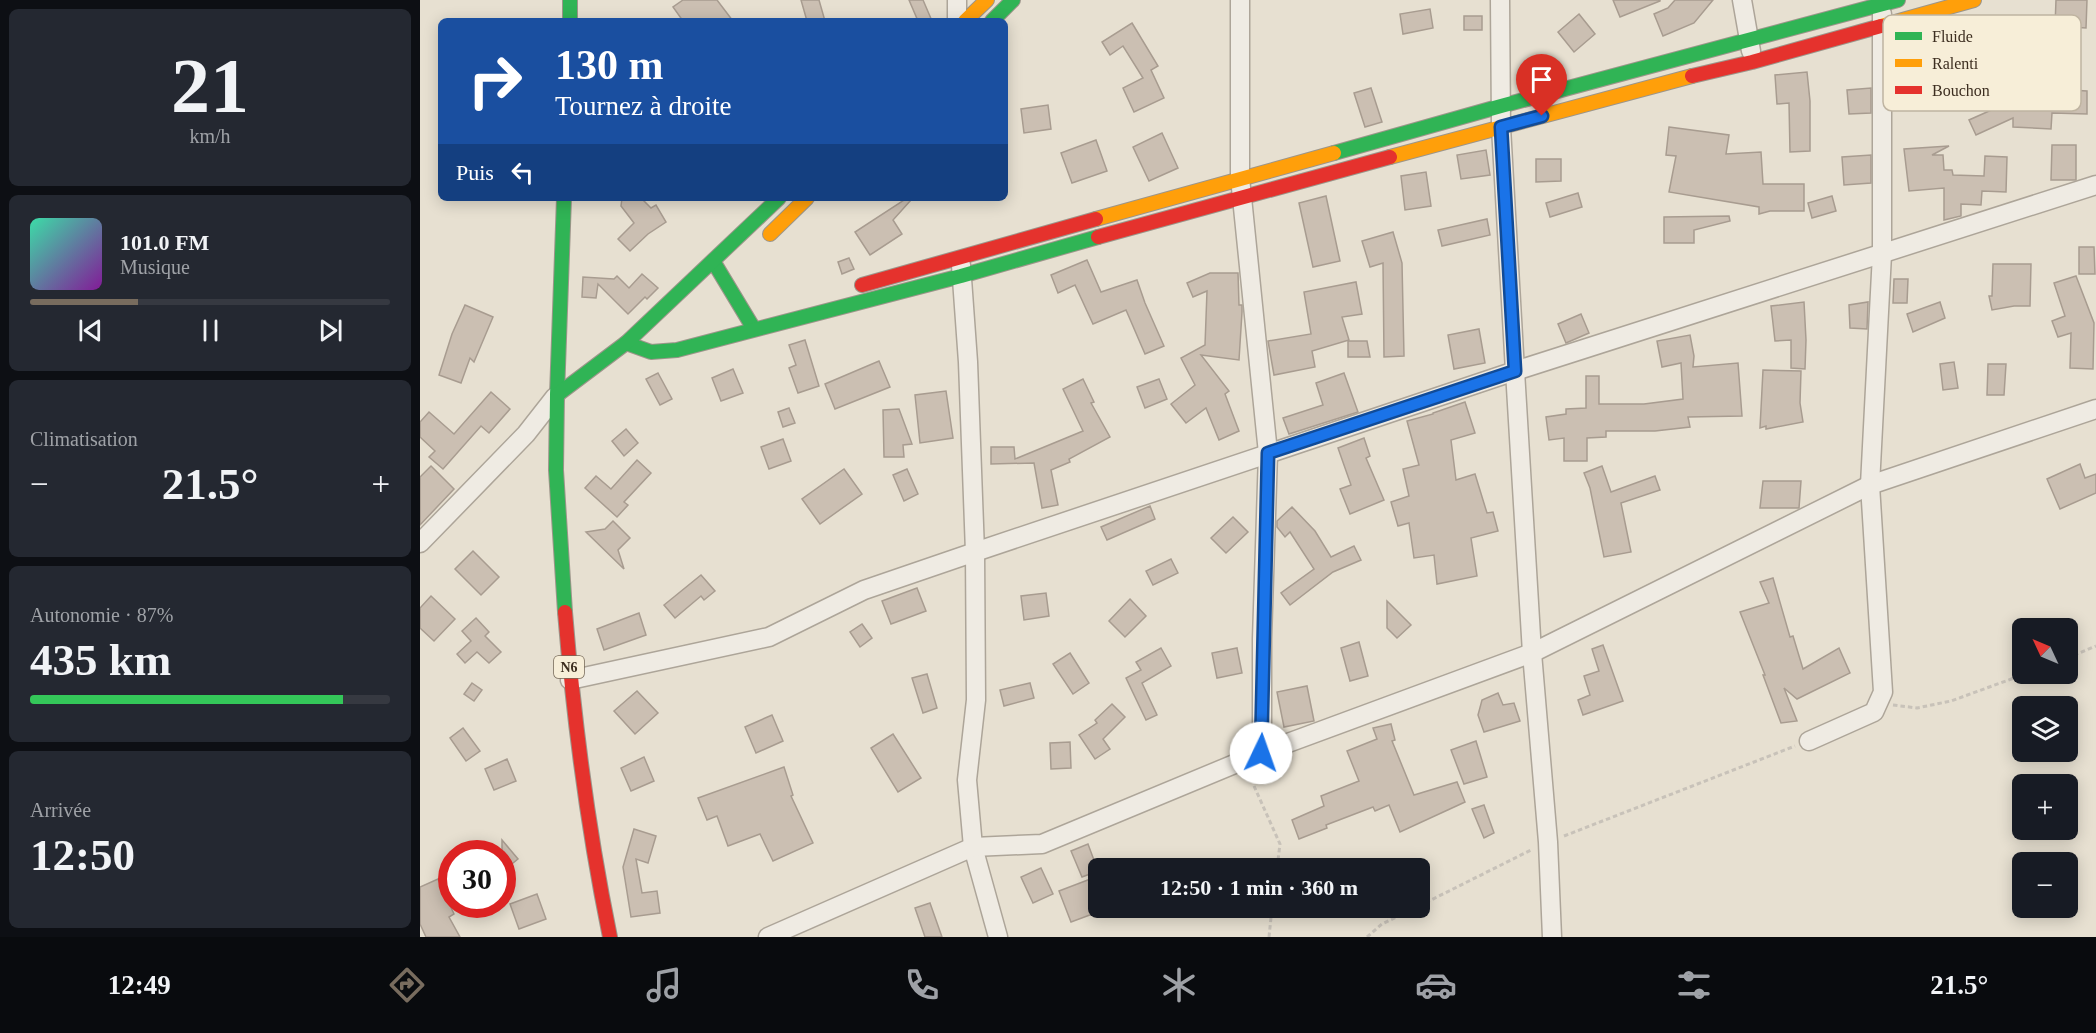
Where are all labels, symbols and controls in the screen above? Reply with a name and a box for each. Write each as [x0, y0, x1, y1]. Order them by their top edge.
legend [1883, 15, 2081, 111]
text: Fluide [1932, 28, 1973, 45]
text: 21 [171, 42, 249, 129]
icon: right [456, 42, 534, 120]
text: 130 m [555, 42, 664, 88]
pin [1516, 54, 1567, 116]
text: Ralenti [1932, 55, 1979, 72]
icon: arrive [1525, 63, 1558, 96]
text: Bouchon [1932, 82, 1990, 99]
text: Tournez à droite [555, 91, 732, 121]
text: km/h [189, 125, 231, 147]
icon: left [506, 156, 539, 189]
text: Puis [456, 160, 494, 185]
text: 101.0 FM [120, 230, 209, 255]
text: Musique [120, 256, 190, 278]
icon: previous [74, 314, 107, 347]
icon: pause [194, 314, 227, 347]
icon: next [314, 314, 347, 347]
text: Climatisation [30, 428, 138, 450]
text: 21.5° [162, 459, 258, 509]
text: − [30, 466, 49, 502]
text: + [371, 466, 390, 502]
text: Autonomie · 87% [30, 604, 173, 626]
north arrow [2012, 618, 2078, 684]
map controls [2012, 618, 2078, 918]
text: 435 km [30, 635, 171, 685]
road number: N6 [554, 656, 584, 678]
button: layers [2012, 696, 2078, 762]
position arrow [1229, 721, 1293, 785]
button: + [2012, 774, 2078, 840]
text: Arrivée [30, 799, 91, 821]
text: 12:50 [30, 830, 135, 880]
speed limit sign: 30 [438, 840, 516, 918]
button: − [2012, 852, 2078, 918]
text: 12:50 · 1 min · 360 m [1160, 875, 1358, 900]
icon: directions [386, 964, 428, 1006]
icon: music [643, 964, 685, 1006]
icon: phone [901, 964, 943, 1006]
icon: climate [1158, 964, 1200, 1006]
icon: car [1415, 964, 1457, 1006]
icon: filters [1673, 964, 1715, 1006]
text: 12:49 [108, 970, 171, 1000]
text: 21.5° [1930, 970, 1988, 1000]

